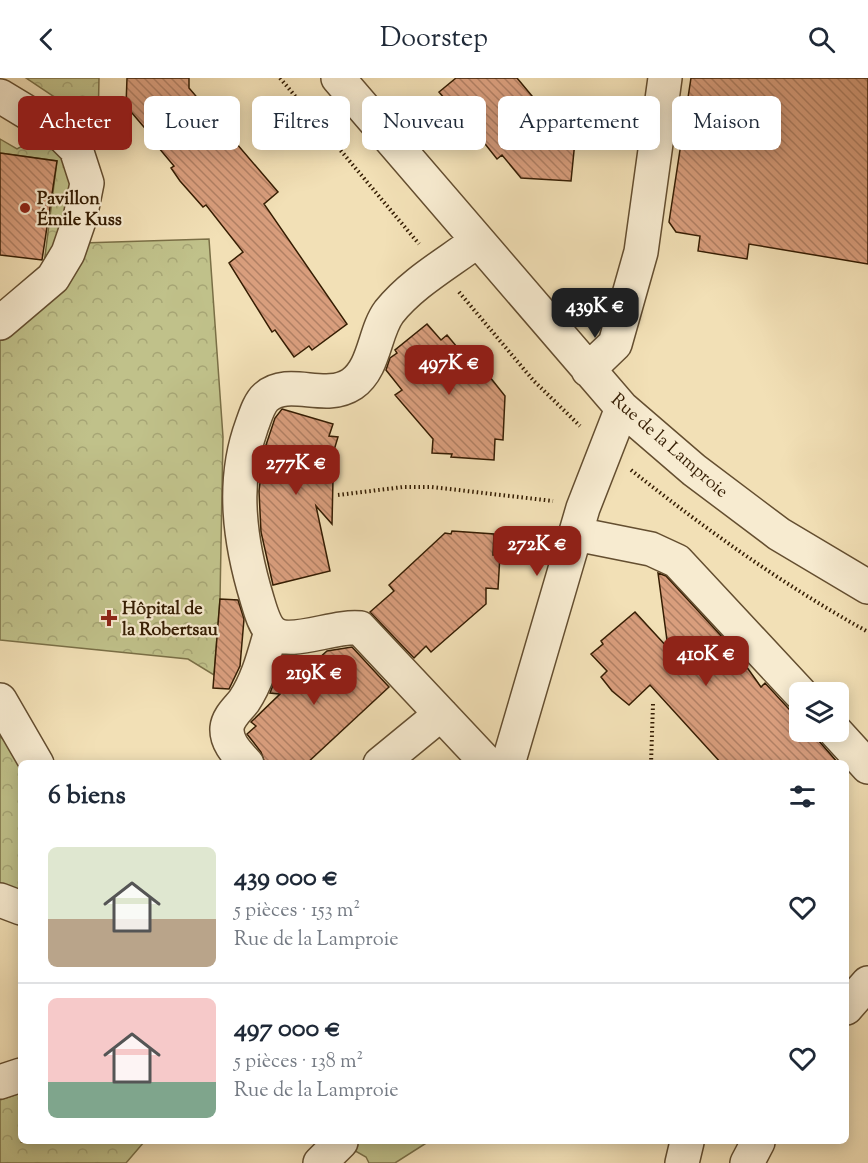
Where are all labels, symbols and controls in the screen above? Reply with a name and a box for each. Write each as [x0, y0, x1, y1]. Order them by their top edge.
text: Doorstep [380, 20, 488, 59]
icon: back [30, 23, 63, 56]
icon: search [805, 23, 838, 56]
chip: Acheter [18, 96, 132, 150]
chip: Louer [144, 96, 240, 150]
chip: Filtres [252, 96, 350, 150]
chip: Nouveau [362, 96, 486, 150]
chip: Appartement [498, 96, 660, 150]
chip: Maison [672, 96, 781, 150]
place label: Pavillon Émile Kuss [37, 187, 122, 234]
marker: Pavillon Émile Kuss [18, 201, 32, 215]
pin: 439K € [546, 288, 644, 339]
text: 439K € [566, 293, 624, 322]
pin: 497K € [400, 345, 498, 396]
text: 497K € [419, 350, 479, 379]
street label: Rue de la Lamproie [604, 388, 733, 505]
pin: 277K € [247, 445, 345, 496]
text: 277K € [266, 450, 326, 479]
pin: 272K € [488, 526, 586, 577]
text: 272K € [507, 531, 567, 560]
place label: Hôpital de la Robertsau [122, 597, 218, 644]
marker: Hôpital de la Robertsau [100, 609, 118, 627]
pin: 410K € [657, 636, 755, 687]
text: 410K € [677, 641, 735, 670]
pin: 219K € [265, 655, 363, 706]
text: 219K € [286, 660, 342, 689]
map controls [789, 682, 849, 742]
button: layers [789, 682, 849, 742]
text: 6 biens [48, 778, 126, 815]
icon: filters [786, 780, 819, 813]
text: 439 000 € [234, 860, 338, 897]
icon: home [96, 871, 168, 943]
icon: heart [786, 891, 819, 924]
text: 5 pièces · 153 m² [234, 897, 360, 926]
text: Rue de la Lamproie [234, 926, 399, 955]
text: 497 000 € [234, 1011, 341, 1048]
icon: home [96, 1022, 168, 1094]
icon: heart [786, 1042, 819, 1075]
text: 5 pièces · 138 m² [234, 1048, 363, 1077]
text: Rue de la Lamproie [234, 1077, 399, 1106]

